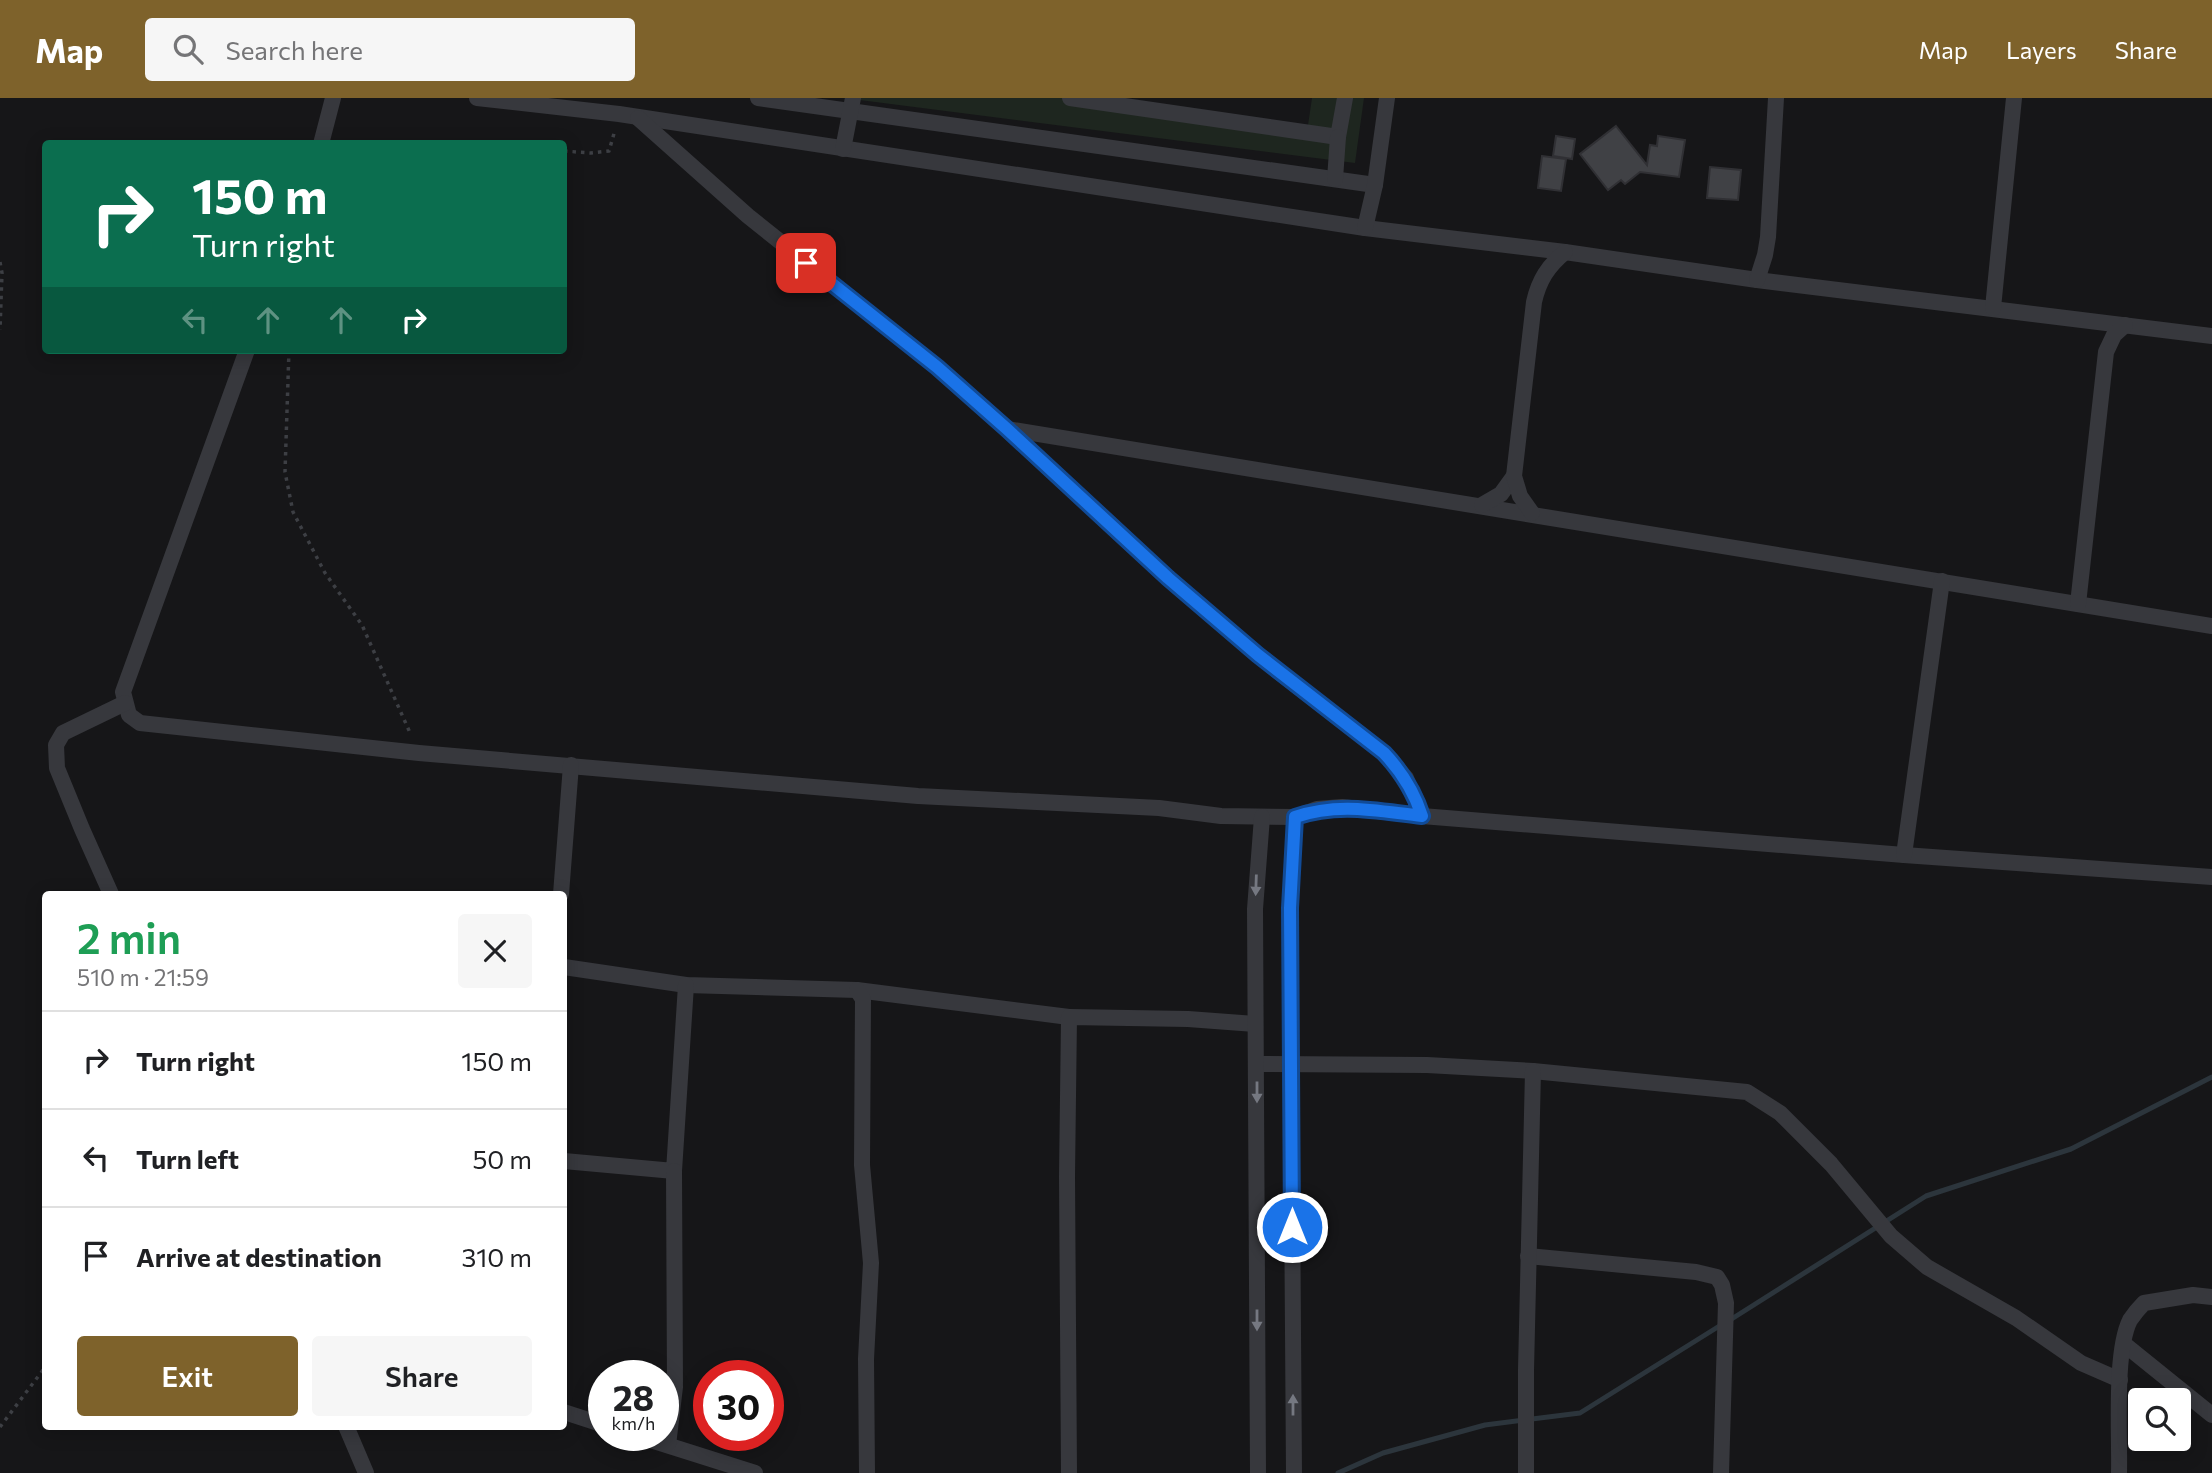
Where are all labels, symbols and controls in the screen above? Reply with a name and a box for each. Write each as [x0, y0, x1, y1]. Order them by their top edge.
search box [145, 18, 635, 81]
text: Map [35, 29, 103, 70]
icon: search [169, 30, 207, 68]
text: Search here [225, 34, 363, 65]
text: Map [1919, 35, 1968, 64]
text: Layers [2006, 35, 2077, 64]
text: Share [2115, 35, 2177, 64]
text: 150 m [192, 164, 327, 224]
icon: right [77, 168, 168, 259]
text: Turn right [192, 224, 335, 264]
pin [776, 233, 836, 293]
icon: arrive [787, 244, 825, 282]
icon: left [176, 301, 214, 339]
icon: ahead [249, 301, 287, 339]
icon: ahead [322, 301, 360, 339]
icon: right [395, 301, 433, 339]
one-way arrow [1251, 874, 1262, 896]
text: 2 min [77, 911, 181, 963]
button: close [458, 914, 532, 988]
text: 510 m · 21:59 [77, 963, 209, 991]
icon: right [77, 1041, 115, 1079]
text: Turn right [136, 1045, 255, 1076]
text: 150 m [461, 1045, 532, 1076]
one-way arrow [1251, 1081, 1263, 1103]
icon: left [77, 1139, 115, 1177]
text: Turn left [136, 1143, 239, 1174]
text: 50 m [472, 1143, 532, 1174]
position arrow [1255, 1190, 1329, 1264]
icon: arrive [77, 1237, 115, 1275]
text: Arrive at destination [136, 1241, 382, 1272]
text: 310 m [461, 1241, 532, 1272]
one-way arrow [1251, 1309, 1263, 1331]
button: Exit [77, 1336, 298, 1416]
button: Share [312, 1336, 532, 1416]
speed limit sign: 30 [693, 1360, 784, 1451]
text: 28 [613, 1375, 654, 1418]
map controls [2128, 1388, 2191, 1451]
button: search [2128, 1388, 2191, 1451]
one-way arrow [1287, 1394, 1299, 1416]
text: km/h [612, 1412, 655, 1434]

